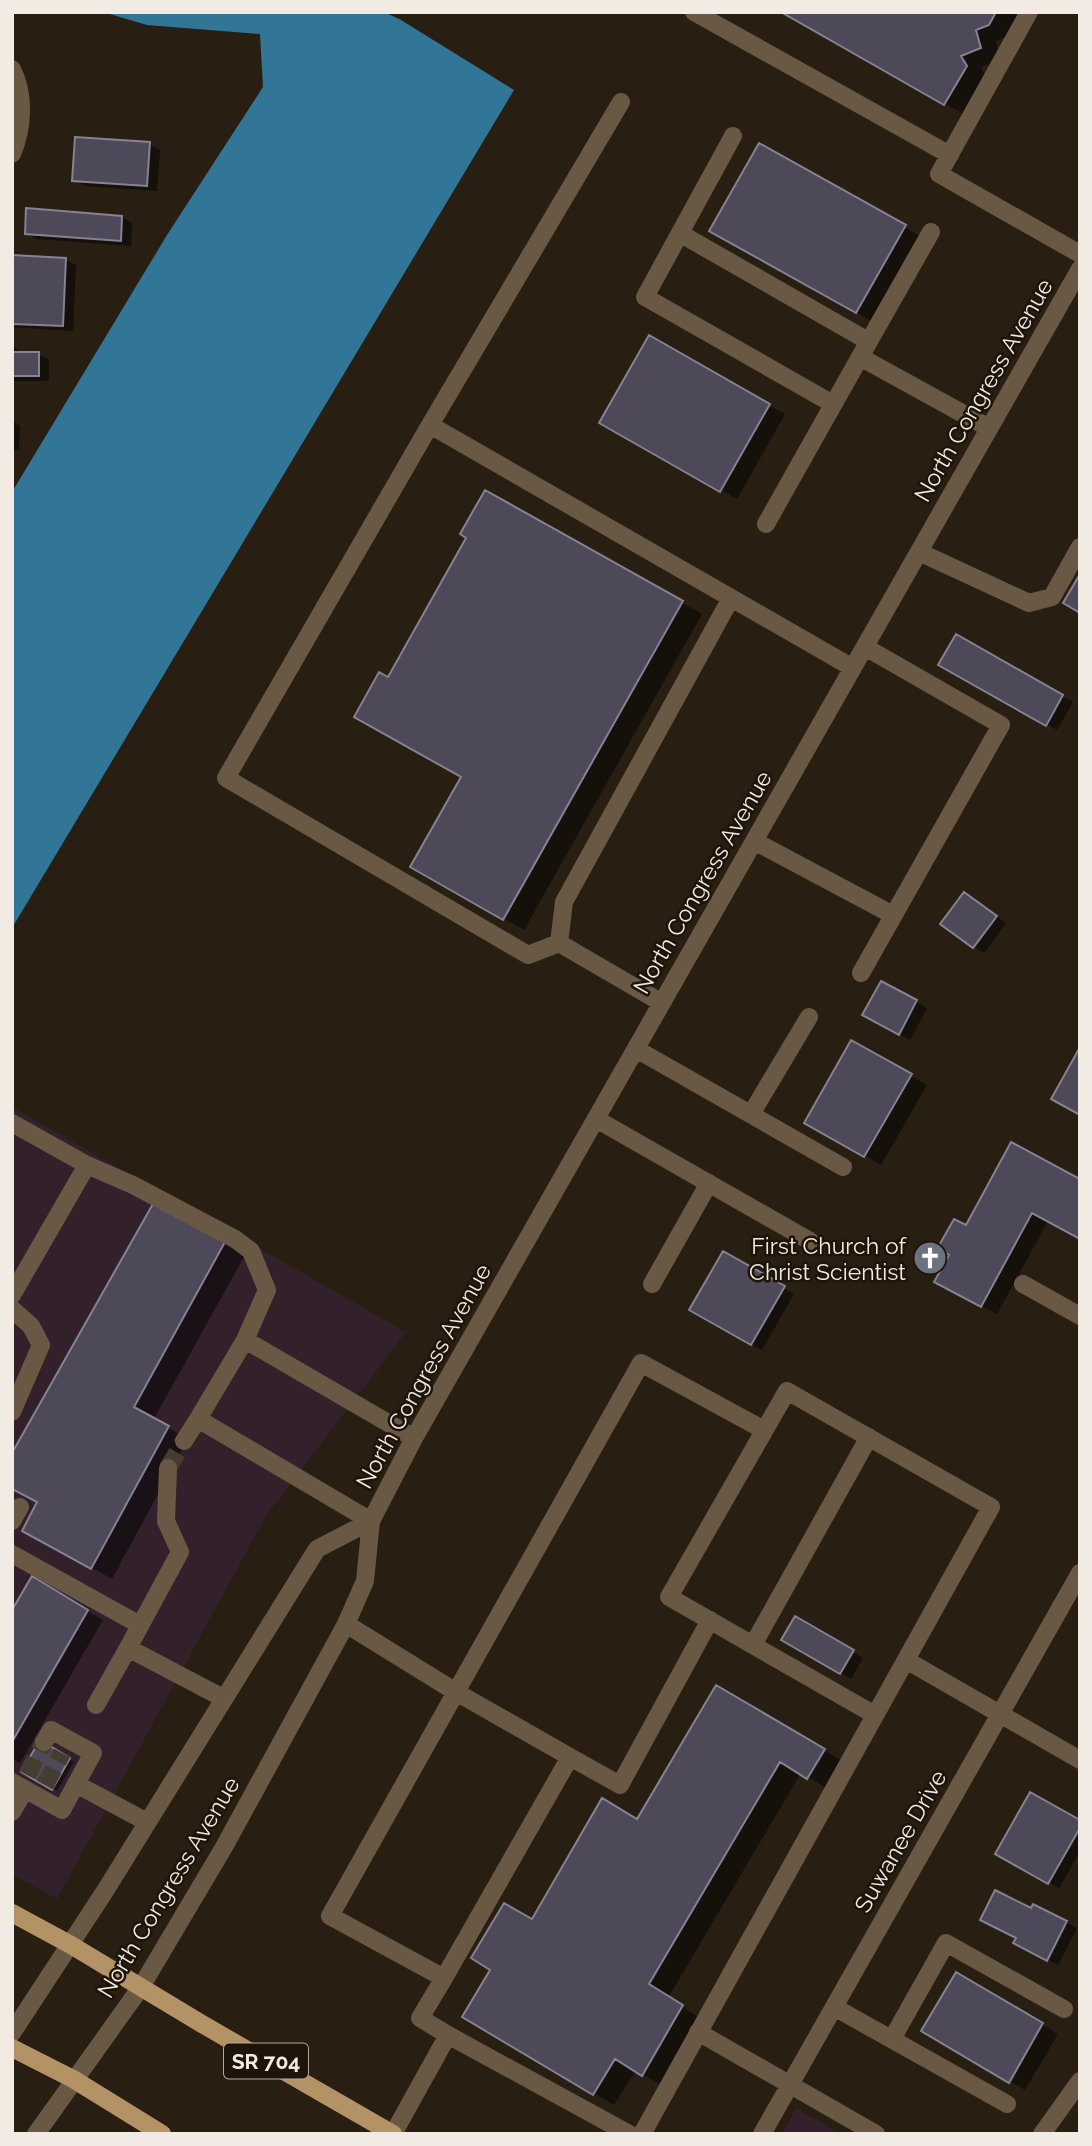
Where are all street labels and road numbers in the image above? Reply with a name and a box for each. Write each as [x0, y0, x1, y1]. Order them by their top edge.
street label: North Congress Avenue [908, 274, 1058, 506]
street label: North Congress Avenue [627, 766, 777, 998]
street label: North Congress Avenue [350, 1259, 496, 1493]
street label: Suwanee Drive [848, 1765, 952, 1917]
street label: North Congress Avenue [91, 1772, 245, 2002]
road number: SR 704 [224, 2044, 308, 2078]

